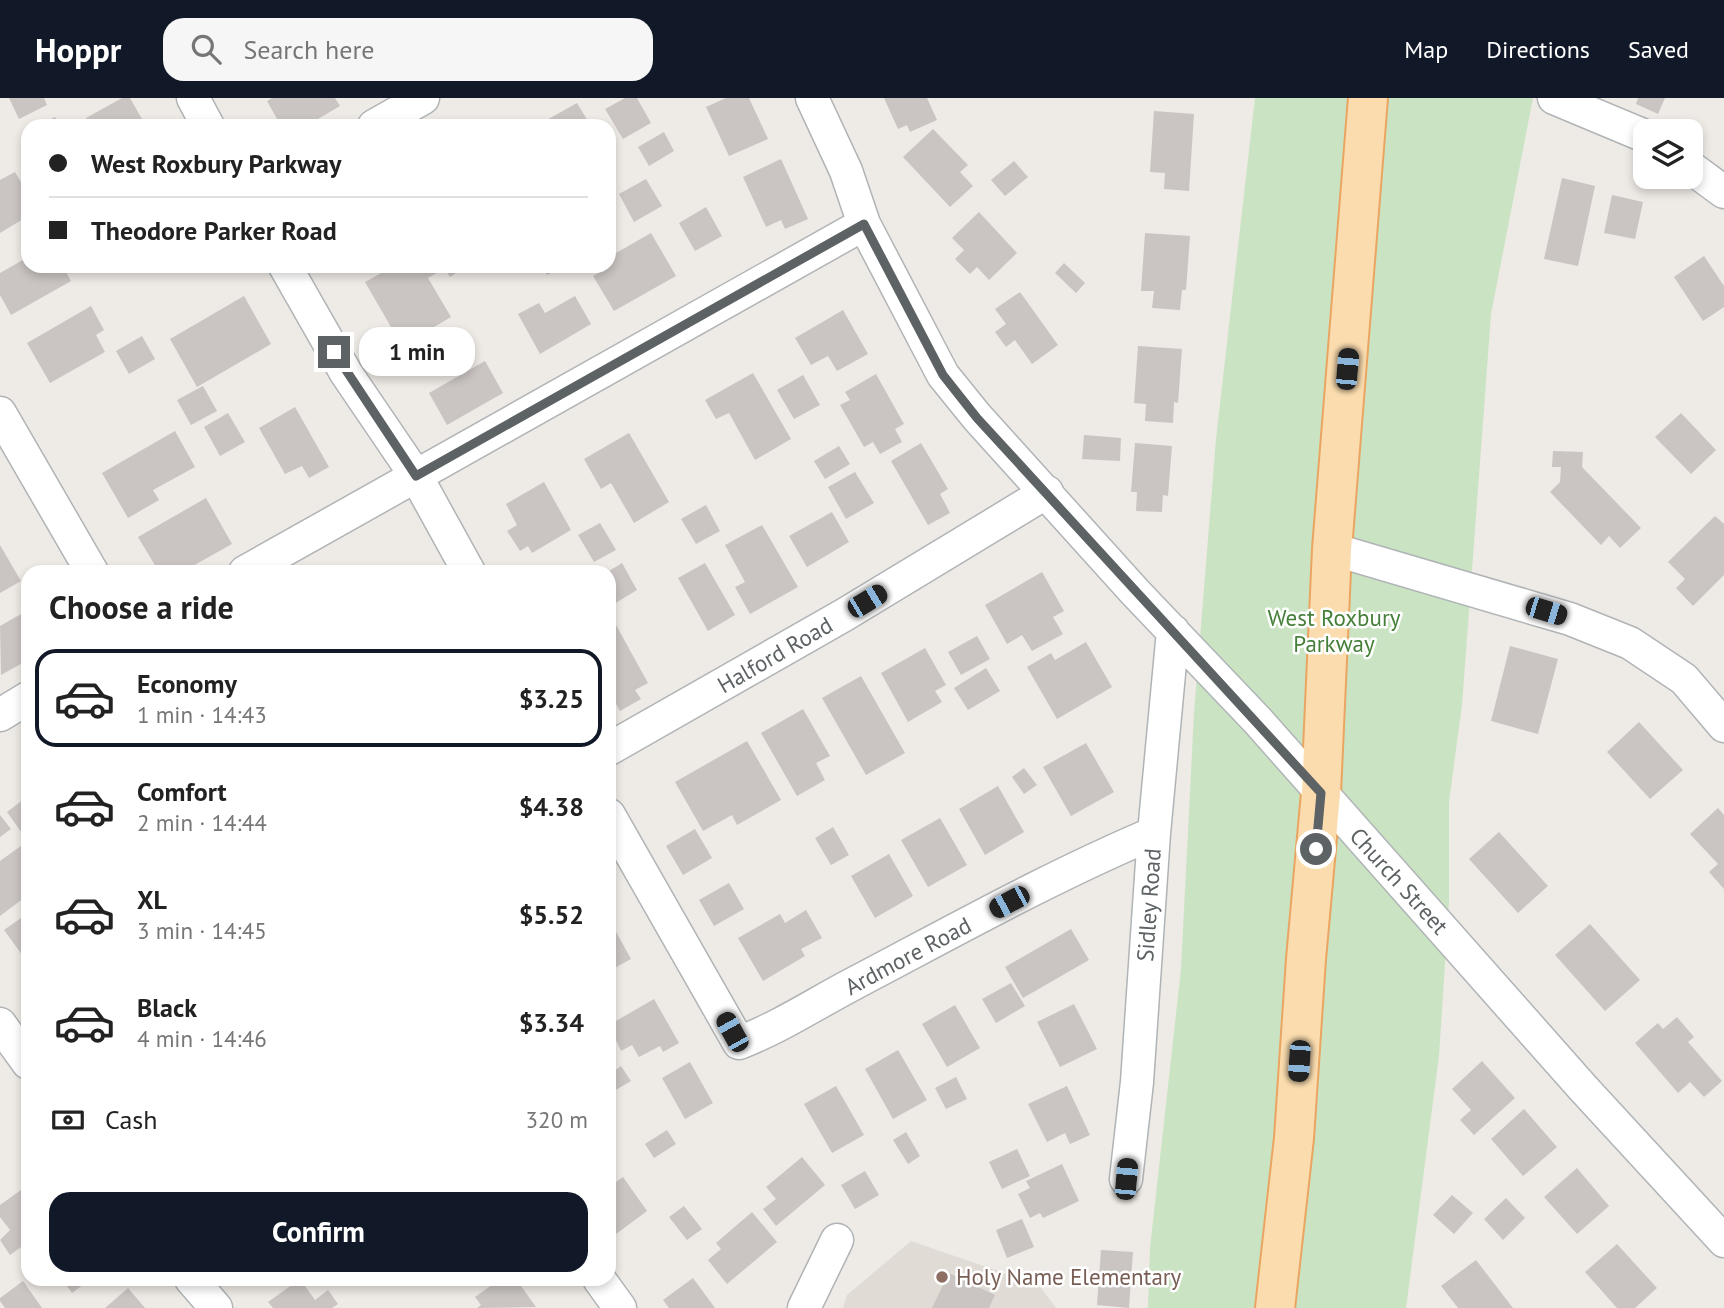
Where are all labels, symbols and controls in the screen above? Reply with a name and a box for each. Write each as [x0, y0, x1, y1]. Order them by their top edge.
search box [163, 18, 653, 81]
text: Hoppr [35, 28, 121, 71]
icon: search [187, 30, 225, 68]
text: Search here [243, 33, 375, 66]
text: Map [1404, 34, 1448, 65]
text: Directions [1486, 34, 1590, 65]
text: Saved [1628, 34, 1689, 65]
map controls [1633, 119, 1703, 189]
button: layers [1633, 119, 1703, 189]
text: West Roxbury Parkway [91, 147, 341, 180]
text: Theodore Parker Road [91, 214, 337, 247]
callout: 1 min [358, 328, 474, 376]
route end [318, 336, 350, 368]
text: 1 min [389, 337, 445, 366]
car [1335, 347, 1360, 391]
car [844, 581, 891, 621]
text: Choose a ride [49, 586, 234, 628]
car [1523, 595, 1570, 627]
park label: West Roxbury Parkway [1268, 603, 1401, 658]
street label: Halford Road [712, 610, 837, 699]
icon: car [53, 667, 116, 730]
text: Economy [137, 667, 237, 700]
text: $3.25 [519, 682, 584, 715]
text: 1 min · 14:43 [137, 700, 267, 729]
icon: car [53, 775, 116, 838]
text: Comfort [137, 775, 227, 808]
text: $4.38 [519, 790, 584, 823]
text: 2 min · 14:44 [137, 808, 267, 837]
street label: Church Street [1344, 821, 1455, 940]
route start [1300, 833, 1332, 865]
street label: Sidley Road [1130, 847, 1167, 963]
icon: car [53, 883, 116, 946]
text: XL [137, 883, 167, 916]
car [986, 883, 1033, 921]
text: $5.52 [519, 898, 584, 931]
street label: Ardmore Road [840, 910, 976, 1001]
text: 3 min · 14:45 [137, 916, 267, 945]
icon: car [53, 991, 116, 1054]
text: Black [137, 991, 197, 1024]
text: $3.34 [519, 1006, 584, 1039]
car [713, 1009, 752, 1055]
text: 4 min · 14:46 [137, 1024, 267, 1053]
car [1288, 1039, 1311, 1083]
icon: cash [49, 1101, 87, 1139]
text: Cash [105, 1103, 157, 1136]
text: 320 m [526, 1105, 588, 1134]
car [1114, 1157, 1139, 1201]
button: Confirm [49, 1192, 588, 1272]
place label: Holy Name Elementary [956, 1262, 1182, 1291]
marker: Holy Name Elementary [934, 1269, 950, 1285]

